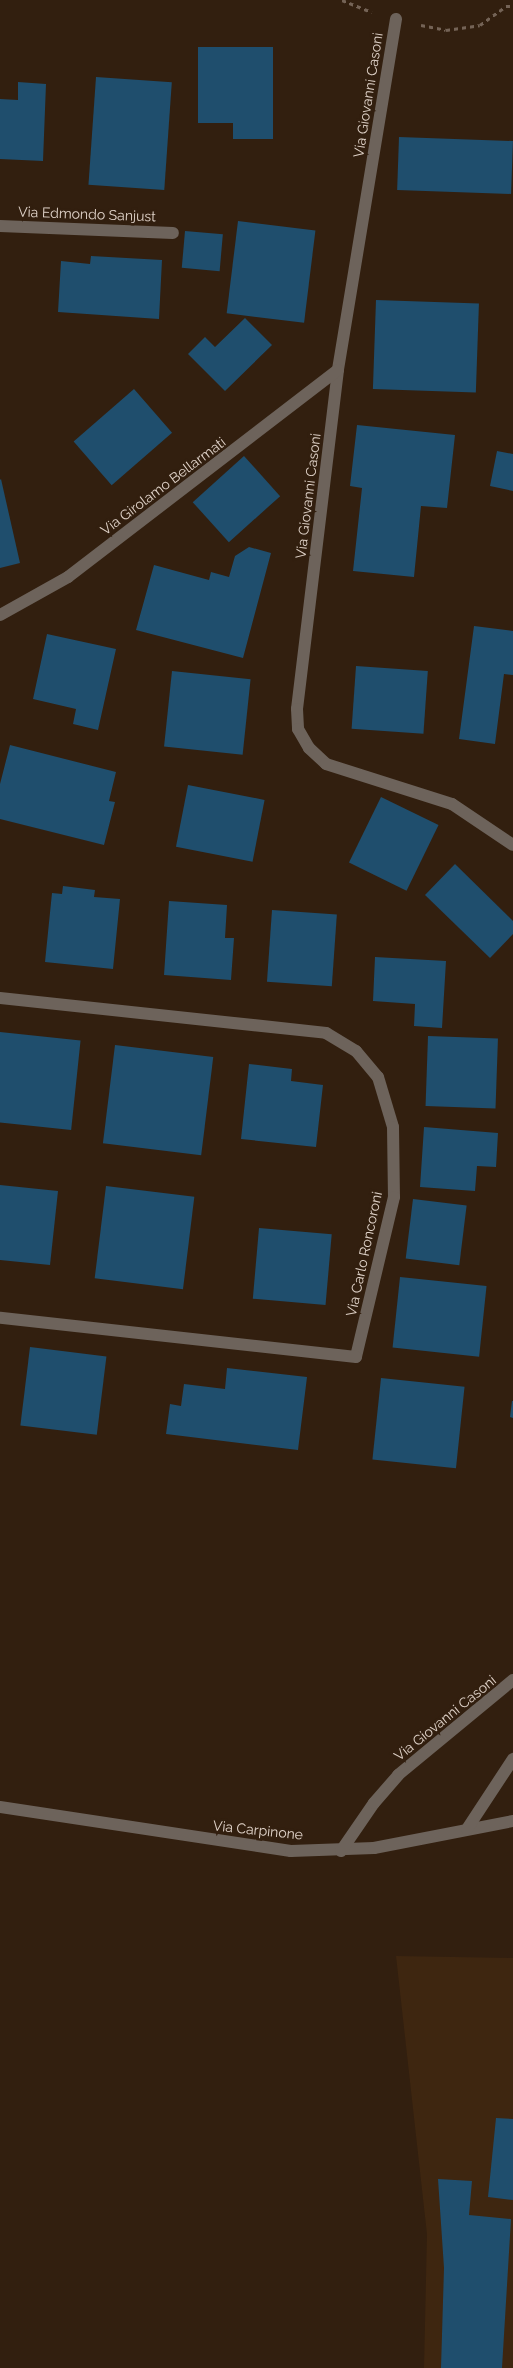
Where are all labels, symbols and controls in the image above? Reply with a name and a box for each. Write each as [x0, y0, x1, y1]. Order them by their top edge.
street label: Via Giovanni Casoni [350, 31, 386, 159]
street label: Via Edmondo Sanjust [18, 203, 156, 225]
street label: Via Giovanni Casoni [292, 432, 324, 560]
street label: Via Girolamo Bellarmati [97, 434, 229, 538]
street label: Via Carlo Roncoroni [343, 1190, 385, 1318]
street label: Via Giovanni Casoni [391, 1672, 499, 1764]
street label: Via Carpinone [212, 1817, 304, 1843]

